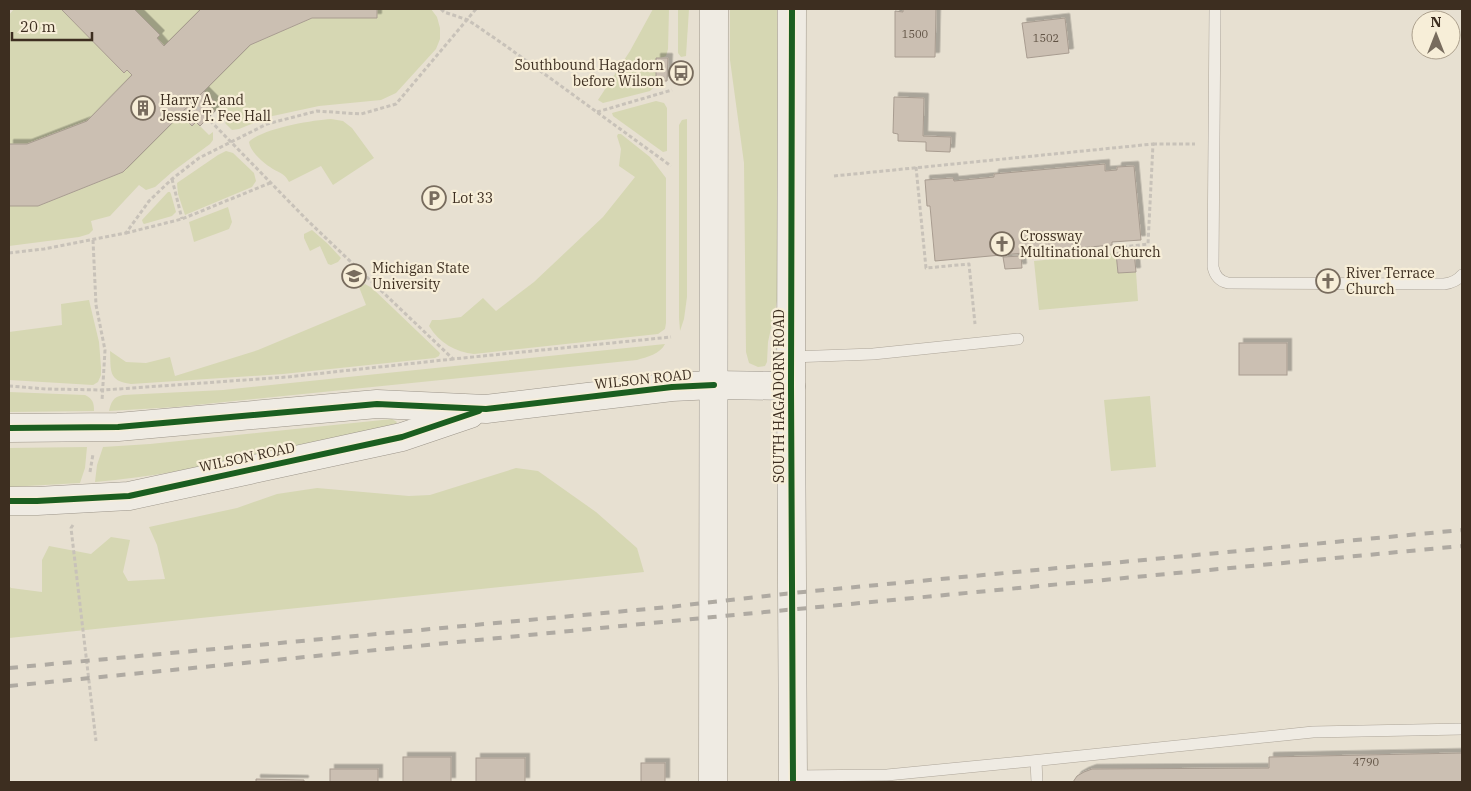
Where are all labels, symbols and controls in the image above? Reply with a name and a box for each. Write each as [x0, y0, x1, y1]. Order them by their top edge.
scale bar [12, 10, 92, 42]
north arrow [1411, 10, 1461, 60]
text: N [1430, 13, 1442, 31]
text: 20 m [20, 17, 56, 36]
house number: 1500 [902, 27, 929, 41]
house number: 1502 [1033, 31, 1059, 45]
place label: Southbound Hagadorn before Wilson [514, 56, 664, 90]
bus stop icon: Southbound Hagadorn before Wilson [668, 60, 694, 86]
place label: Harry A. and Jessie T. Fee Hall [160, 91, 271, 125]
building icon: Harry A. and Jessie T. Fee Hall [130, 95, 156, 121]
parking icon: Lot 33 [421, 185, 447, 211]
place label: Lot 33 [452, 189, 493, 207]
place label: Crossway Multinational Church [1020, 227, 1161, 261]
church icon: Crossway Multinational Church [989, 231, 1015, 257]
place label: Michigan State University [372, 259, 470, 293]
school or university icon: Michigan State University [341, 263, 367, 289]
place label: River Terrace Church [1346, 264, 1435, 298]
church icon: River Terrace Church [1315, 268, 1341, 294]
street label: SOUTH HAGADORN ROAD [770, 309, 788, 483]
street label: WILSON ROAD [594, 365, 693, 393]
street label: WILSON ROAD [197, 438, 297, 476]
house number: 4790 [1353, 755, 1380, 769]

